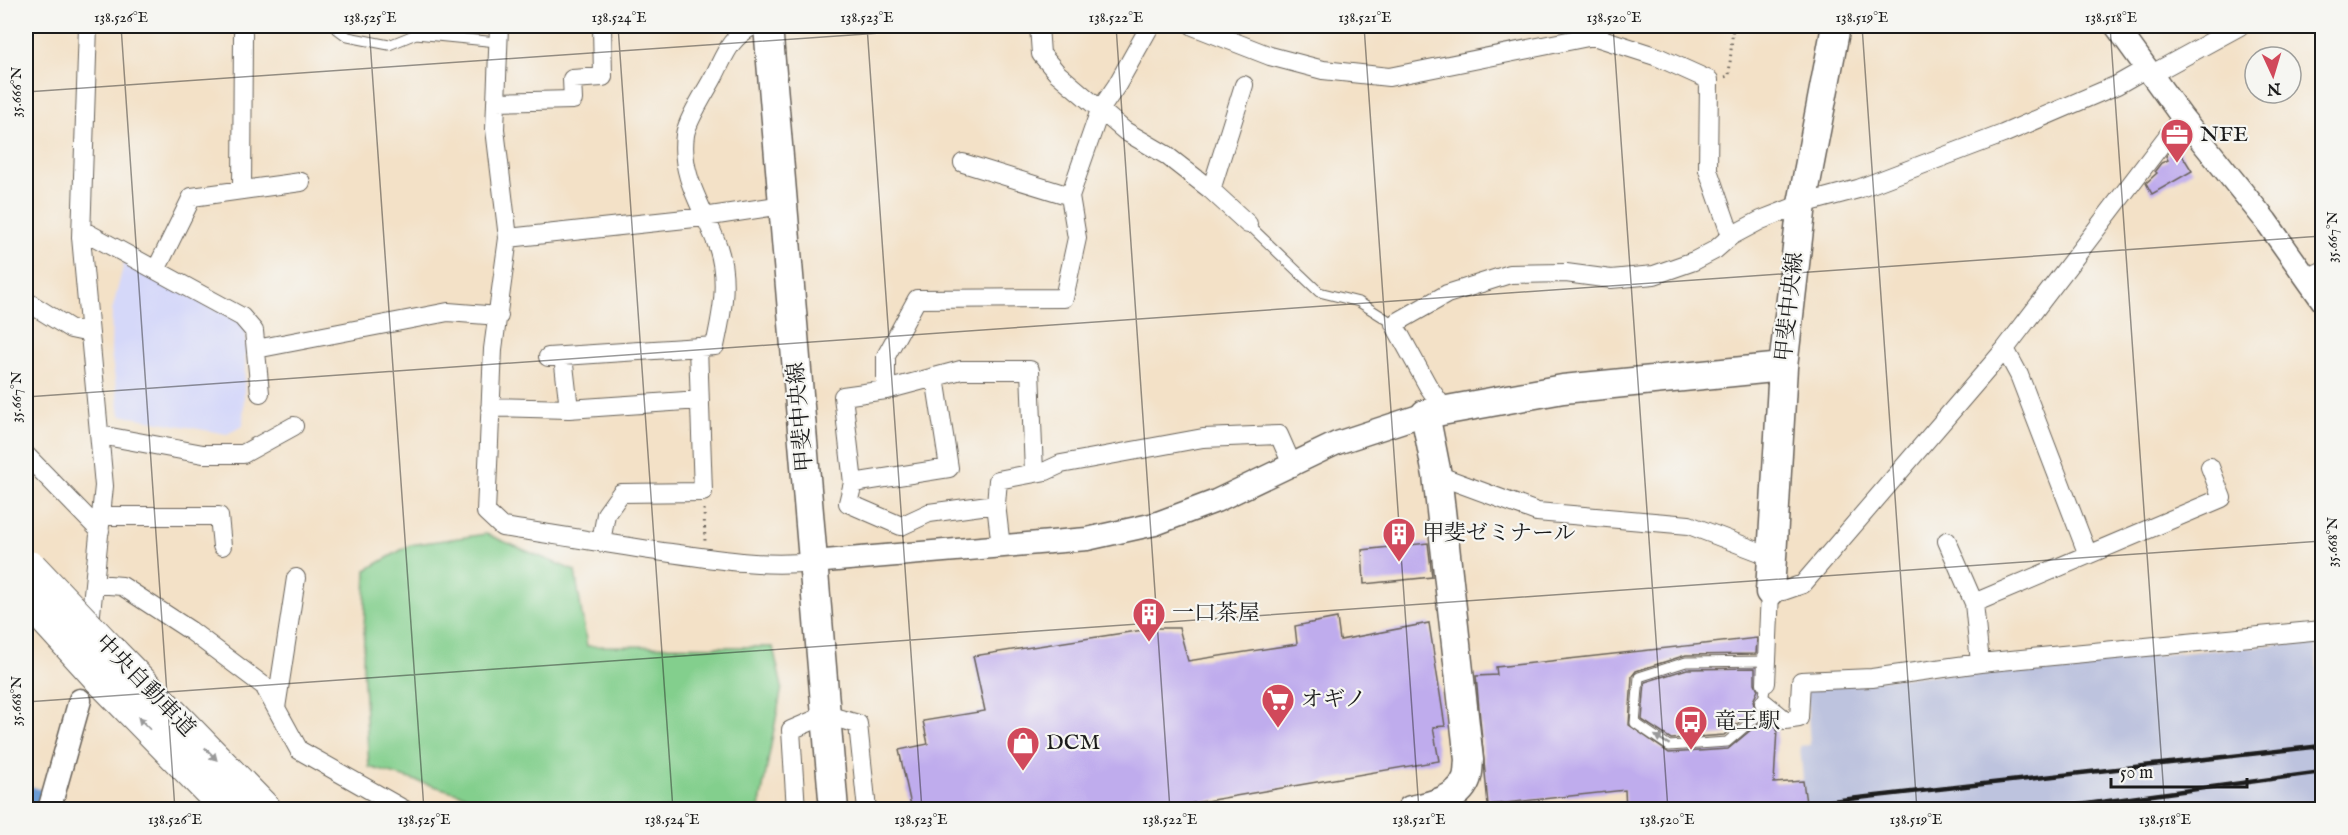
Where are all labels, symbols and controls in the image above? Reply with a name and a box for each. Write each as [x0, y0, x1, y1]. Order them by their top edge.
text: 138.526°E [94, 8, 148, 27]
text: 138.525°E [343, 8, 397, 27]
text: 138.524°E [591, 8, 647, 27]
text: 138.523°E [840, 8, 894, 27]
text: 138.522°E [1089, 8, 1143, 27]
text: 138.521°E [1338, 8, 1392, 27]
text: 138.520°E [1586, 8, 1642, 27]
text: 138.519°E [1835, 8, 1889, 27]
text: 138.518°E [2085, 8, 2137, 27]
north arrow [2243, 45, 2303, 105]
text: 35.666°N [7, 67, 26, 117]
text: N [2266, 77, 2283, 98]
office icon: NFE [2159, 117, 2195, 164]
place label: NFE [2200, 121, 2248, 149]
text: 35.667°N [2323, 211, 2342, 263]
street label: 甲斐中央線 [1770, 251, 1810, 363]
street label: 甲斐中央線 [782, 361, 820, 473]
text: 35.667°N [7, 371, 26, 423]
building icon: 甲斐ゼミナール [1381, 516, 1417, 563]
text: 35.668°N [2323, 517, 2342, 567]
place label: 甲斐ゼミナール [1422, 520, 1576, 548]
building icon: 一口茶屋 [1131, 596, 1167, 643]
place label: 一口茶屋 [1172, 600, 1260, 628]
street label: 中央自動車道 [89, 629, 201, 743]
text: 35.668°N [7, 676, 26, 726]
supermarket icon: オギノ [1260, 682, 1296, 729]
place label: オギノ [1301, 686, 1367, 714]
bus stop icon: 竜王駅 [1673, 704, 1709, 751]
place label: 竜王駅 [1714, 708, 1780, 736]
one-way arrow [137, 716, 151, 730]
shop icon: DCM [1005, 725, 1041, 772]
place label: DCM [1046, 729, 1100, 757]
one-way arrow [1653, 735, 1670, 746]
one-way arrow [204, 747, 218, 762]
scale bar [2111, 751, 2248, 789]
text: 50 m [2120, 762, 2153, 785]
text: 138.526°E [148, 810, 202, 829]
text: 138.525°E [397, 810, 451, 829]
text: 138.524°E [644, 810, 700, 829]
text: 138.523°E [894, 810, 948, 829]
text: 138.522°E [1143, 810, 1197, 829]
text: 138.521°E [1392, 810, 1446, 829]
text: 138.520°E [1639, 810, 1695, 829]
text: 138.519°E [1889, 810, 1943, 829]
text: 138.518°E [2139, 810, 2191, 829]

